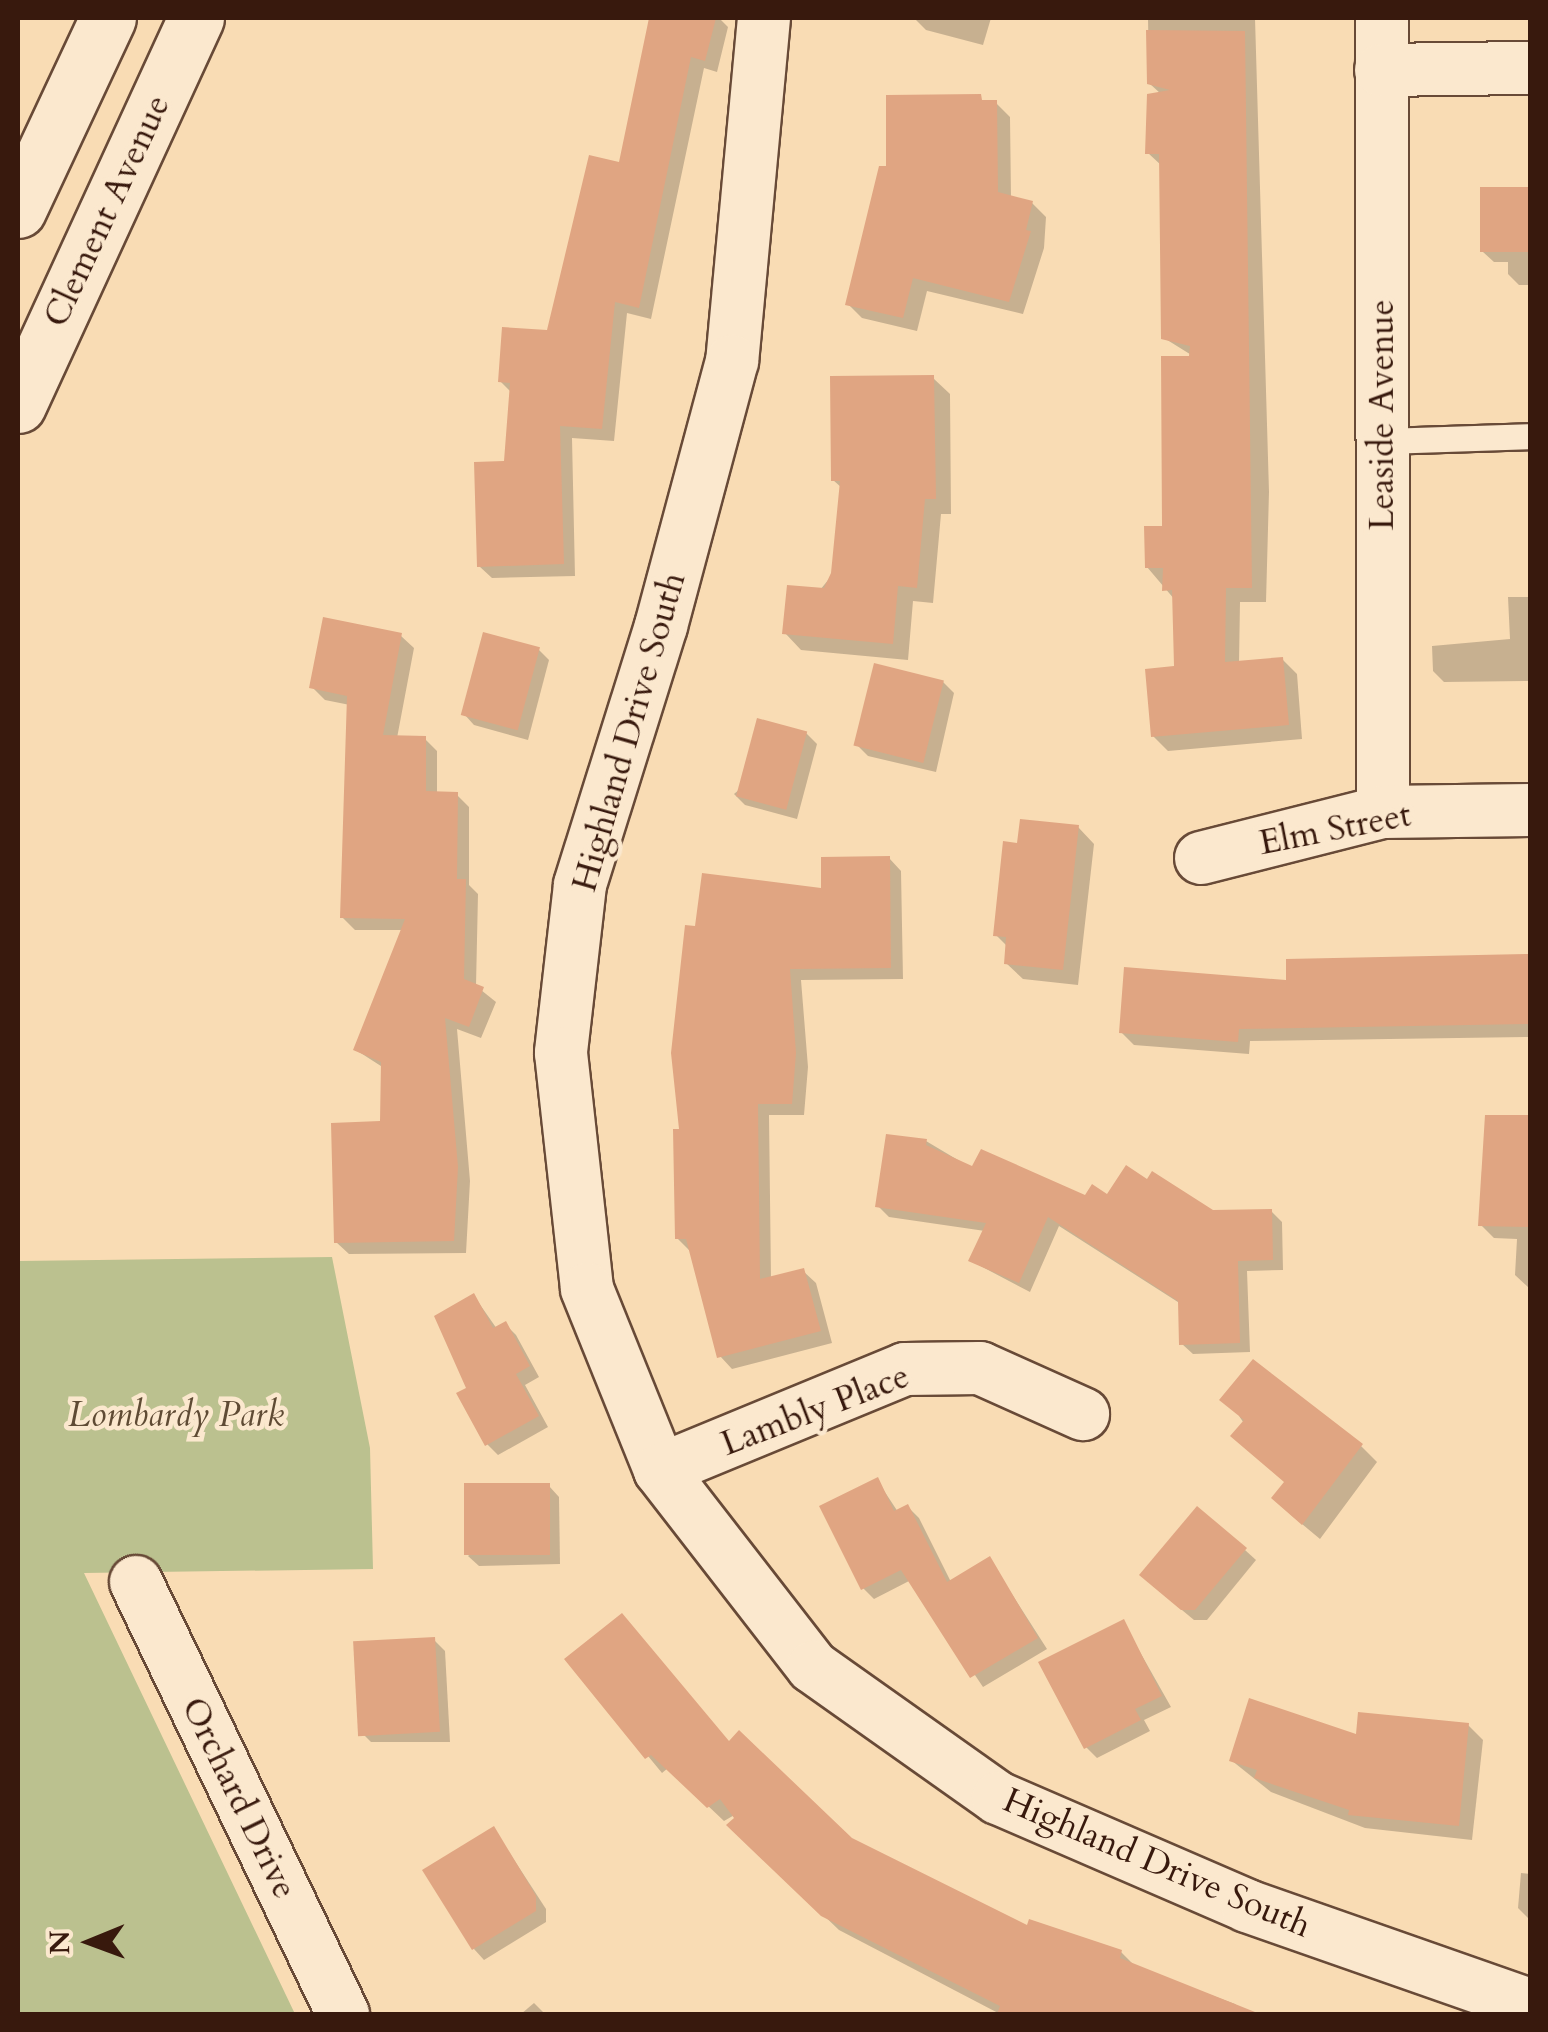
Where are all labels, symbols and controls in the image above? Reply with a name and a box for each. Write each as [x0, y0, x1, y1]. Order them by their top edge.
street label: Clement Avenue [35, 88, 179, 334]
street label: Leaside Avenue [1361, 299, 1403, 531]
street label: Highland Drive South [563, 568, 695, 896]
street label: Elm Street [1256, 794, 1414, 864]
street label: Lambly Place [715, 1355, 915, 1465]
park label: Lombardy Park [68, 1394, 284, 1436]
street label: Orchard Drive [172, 1690, 306, 1906]
street label: Highland Drive South [997, 1779, 1317, 1947]
north arrow [40, 1892, 140, 1992]
text: N [41, 1930, 79, 1955]

